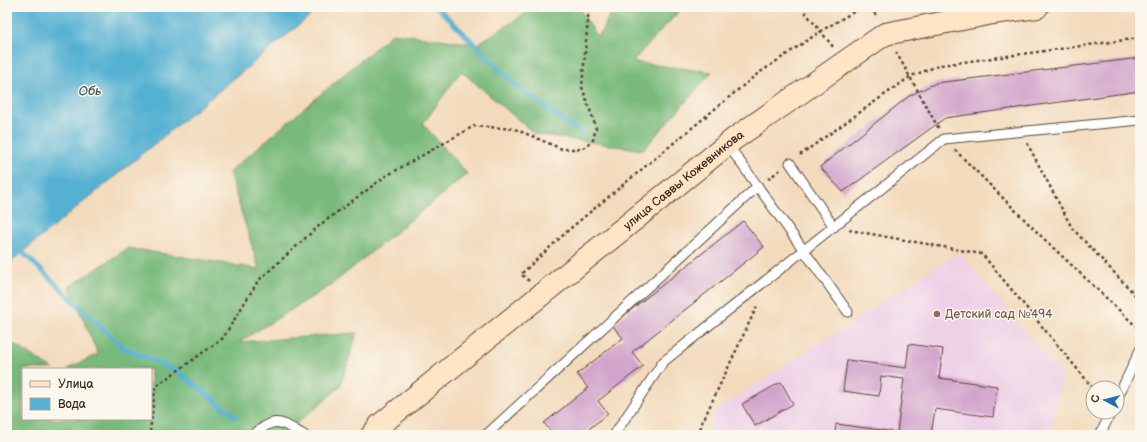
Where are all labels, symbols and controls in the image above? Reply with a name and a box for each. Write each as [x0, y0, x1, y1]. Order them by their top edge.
water label: Обь [79, 83, 102, 99]
street label: улица Саввы Кожевникова [621, 127, 747, 233]
place label: Детский сад №494 [945, 307, 1053, 322]
marker: Детский сад №494 [932, 309, 942, 319]
legend [22, 368, 152, 420]
text: Улица [58, 377, 94, 392]
north arrow [1085, 380, 1125, 420]
text: С [1089, 394, 1103, 403]
text: Вода [58, 397, 86, 412]

